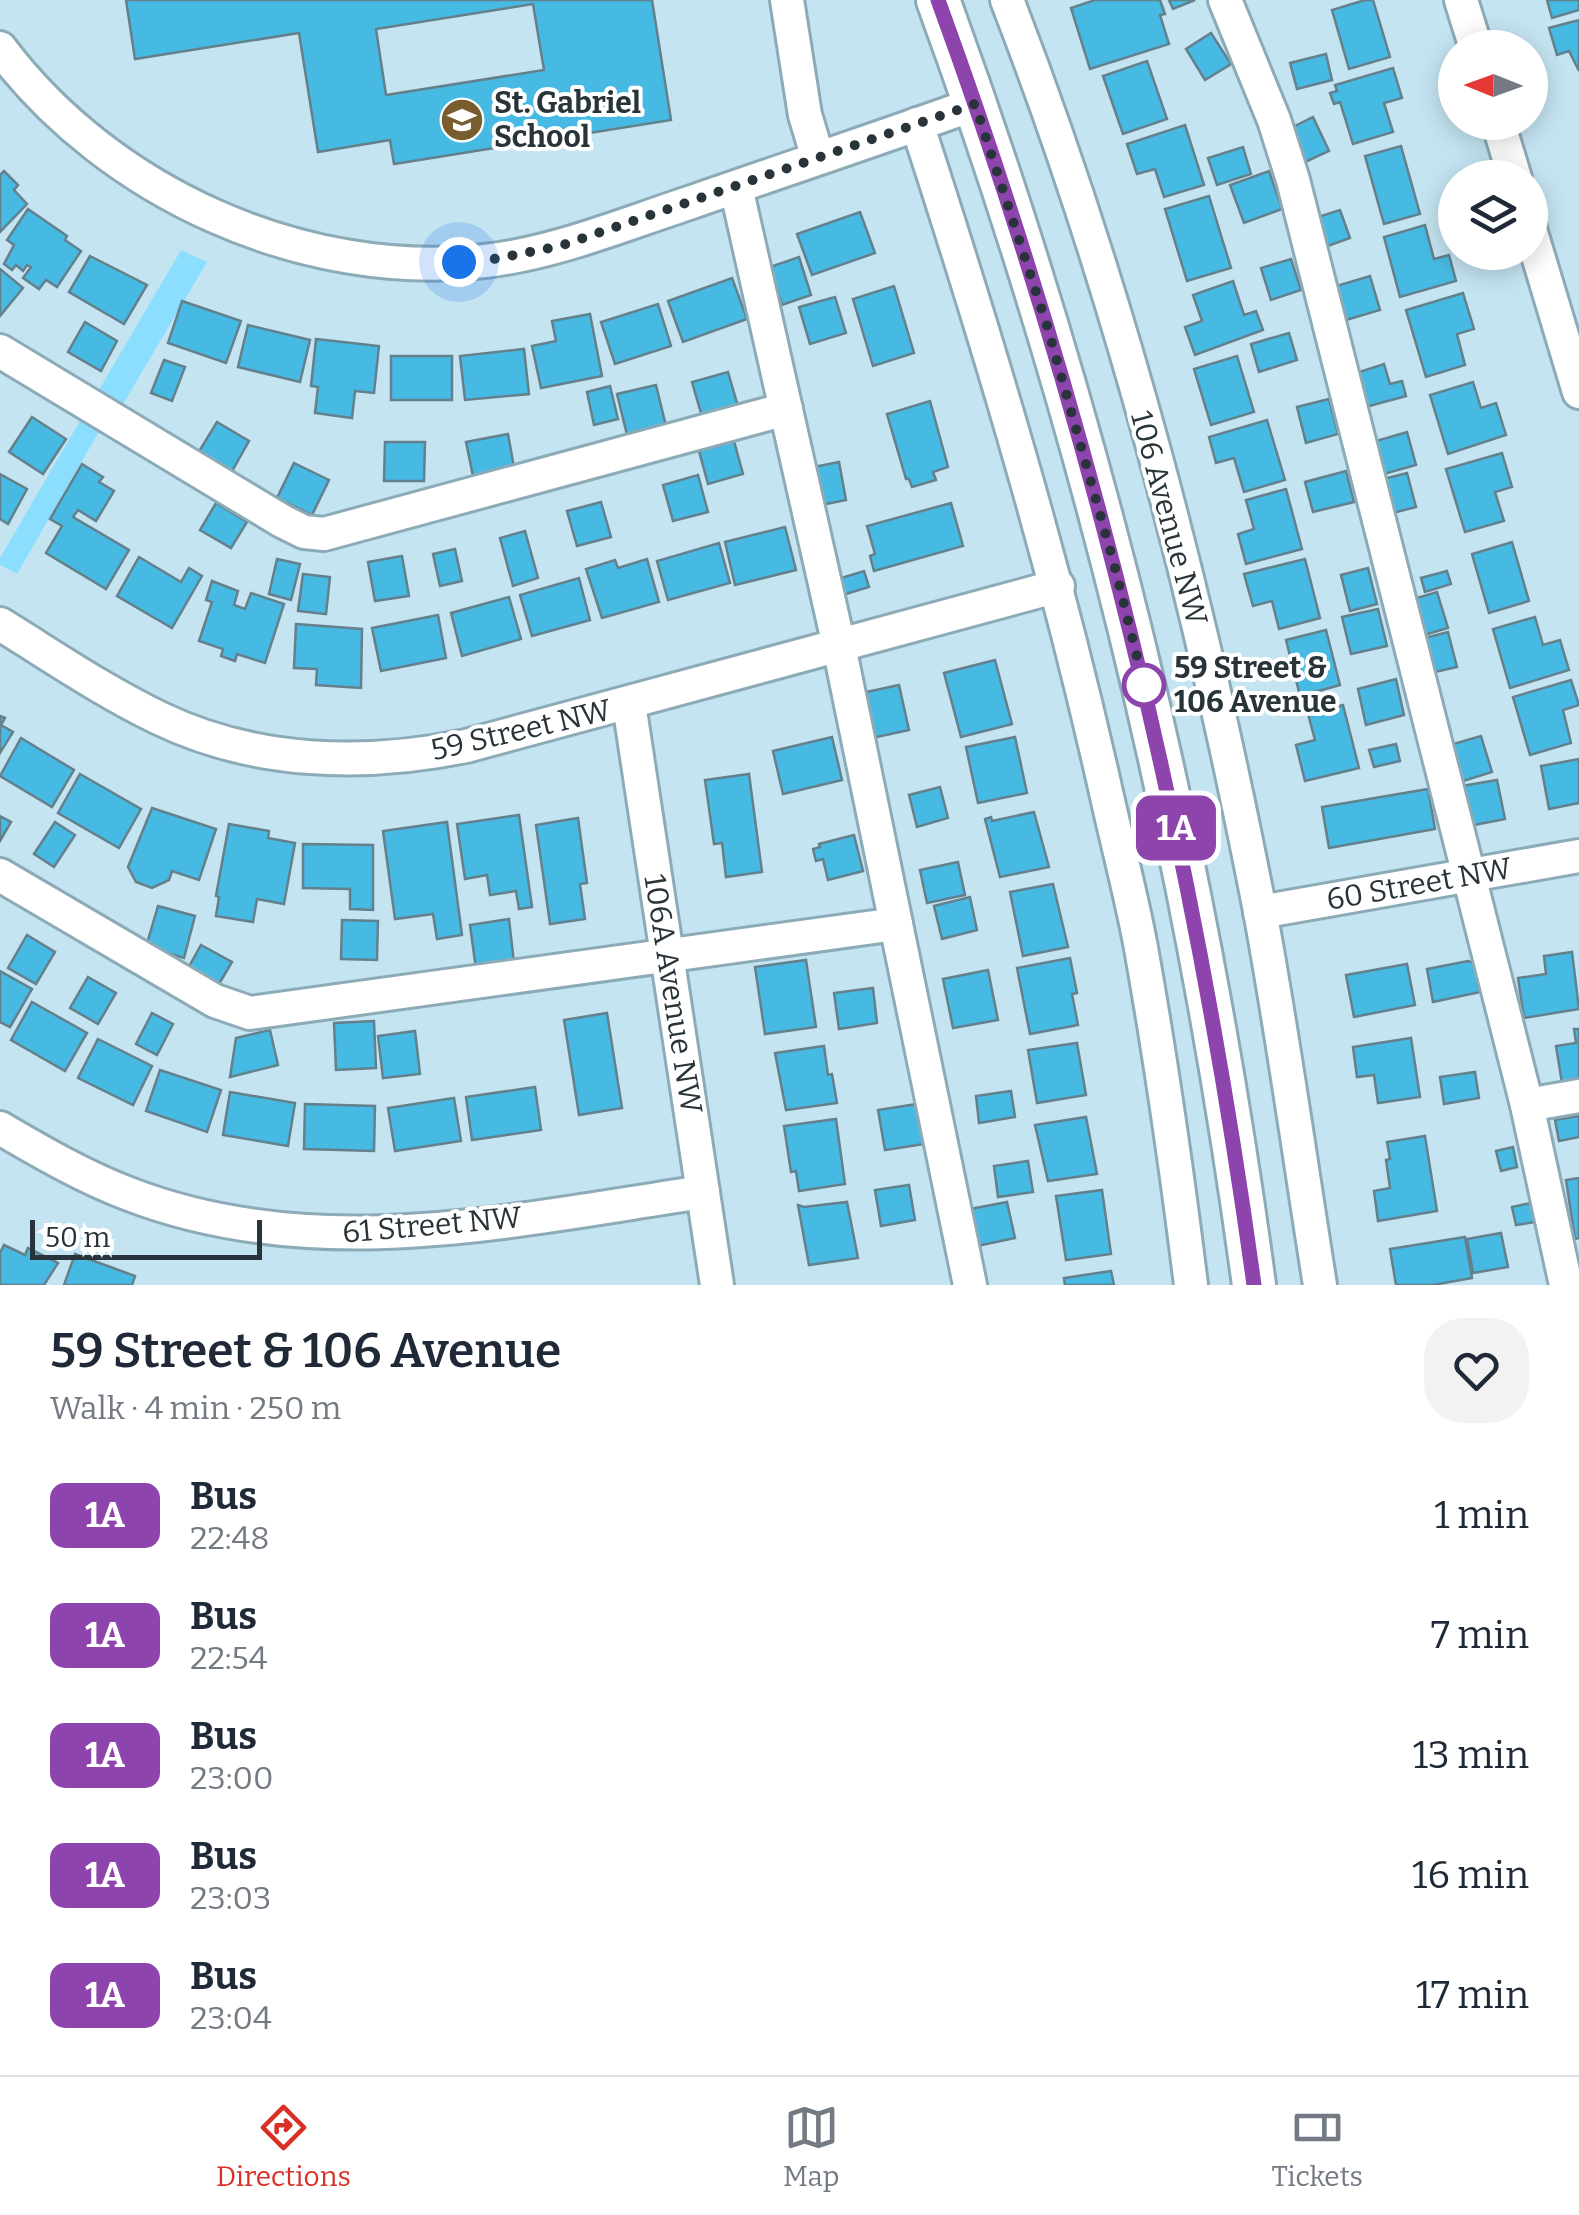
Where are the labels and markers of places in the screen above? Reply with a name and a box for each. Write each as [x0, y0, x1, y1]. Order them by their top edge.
place label: St. Gabriel School [494, 85, 641, 155]
school or university icon: St. Gabriel School [439, 97, 485, 143]
place label: 59 Street & 106 Avenue [1174, 650, 1337, 720]
marker: 59 Street & 106 Avenue [1123, 664, 1165, 706]

